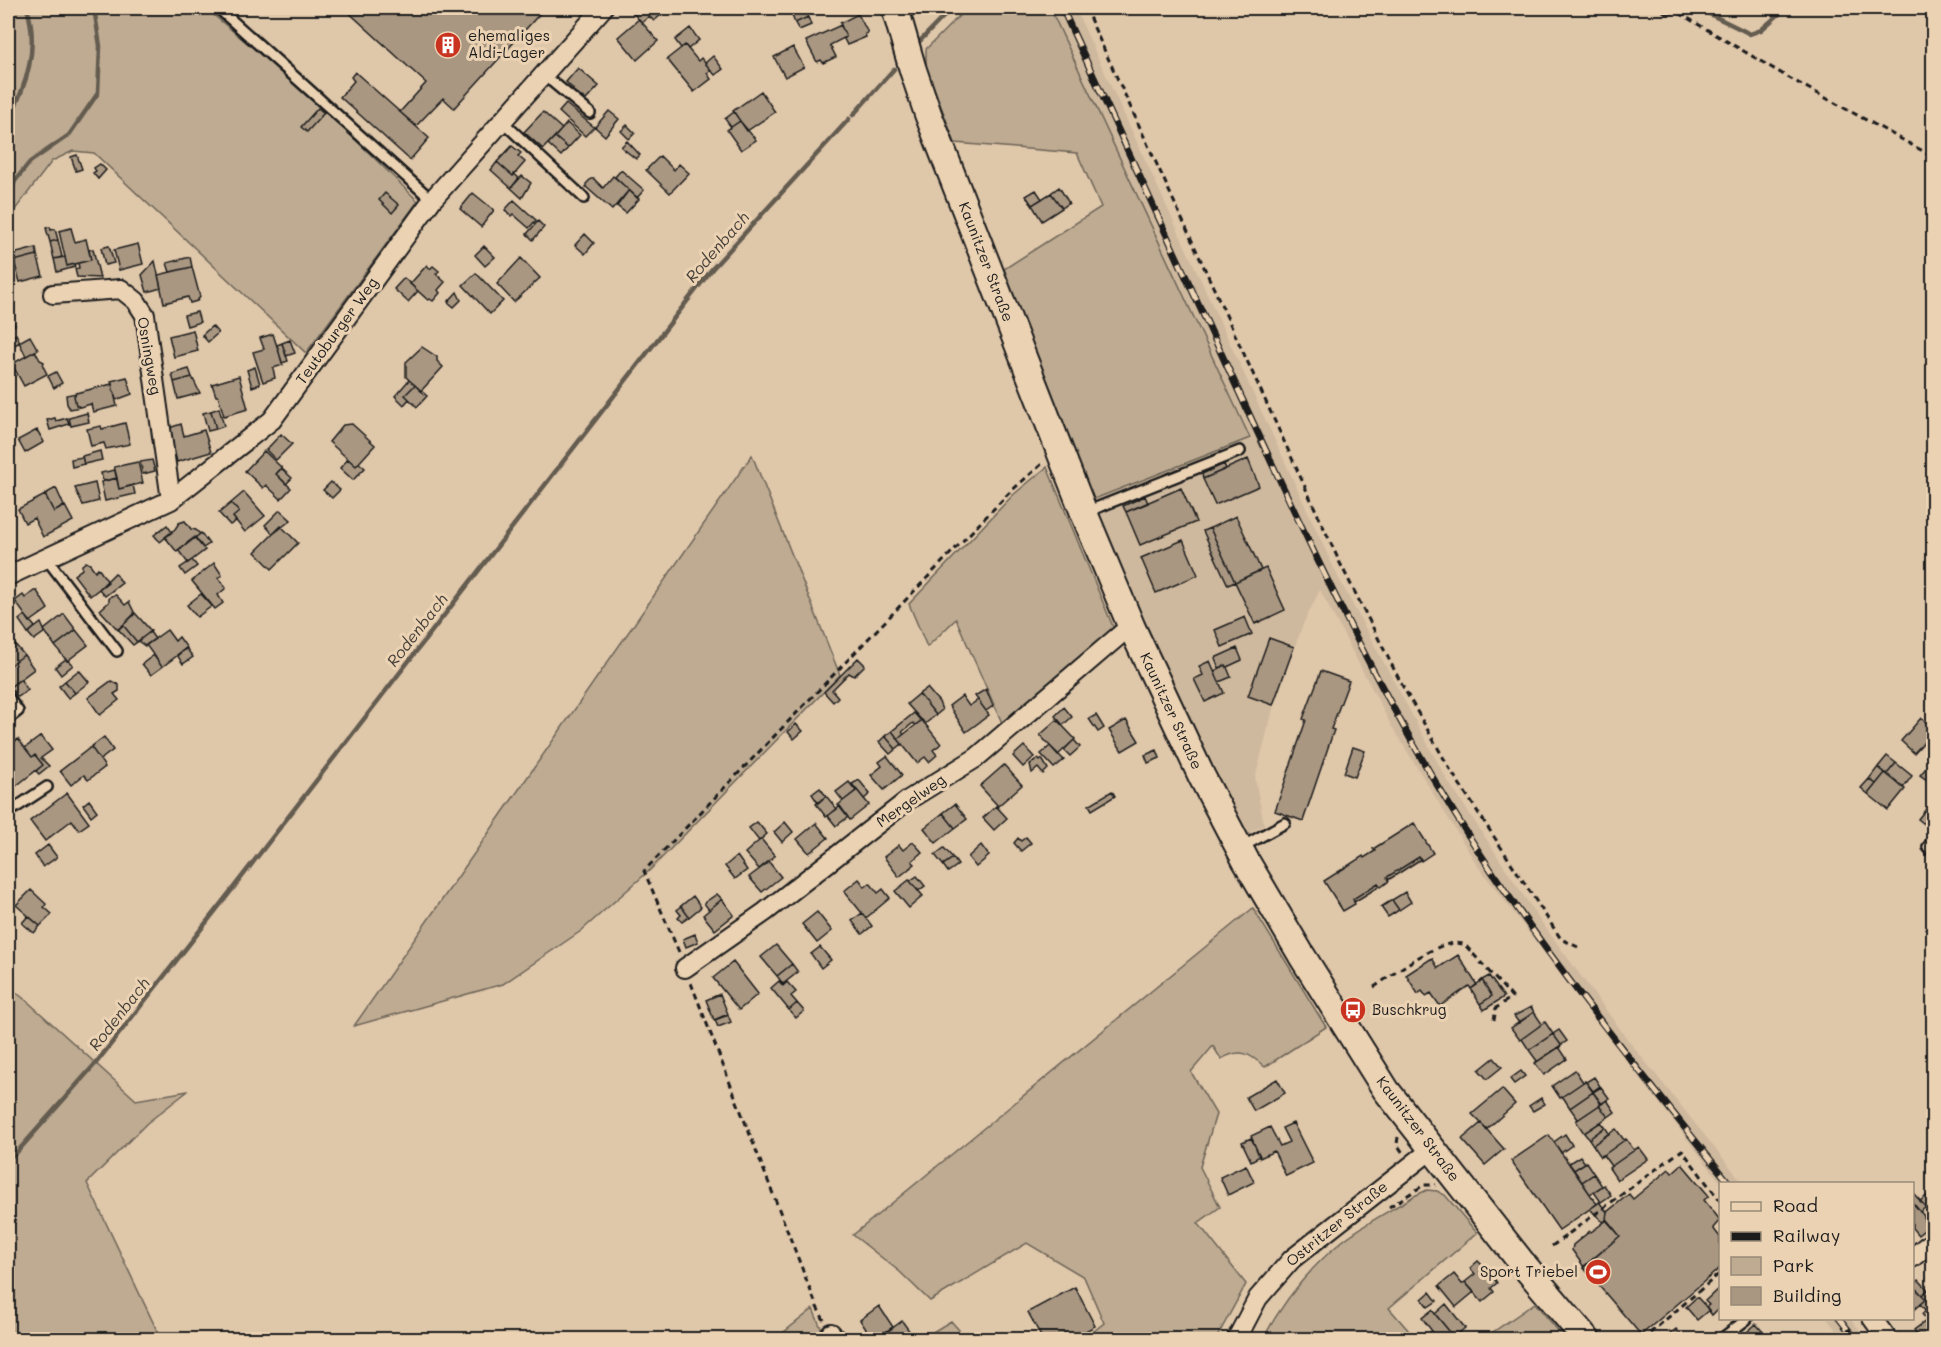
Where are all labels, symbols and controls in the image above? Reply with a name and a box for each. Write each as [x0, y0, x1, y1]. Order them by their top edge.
place label: ehemaliges Aldi-Lager [468, 25, 550, 62]
building icon: ehemaliges Aldi-Lager [433, 30, 463, 60]
street label: Kaunitzer Straße [955, 199, 1019, 324]
water label: Rodenbach [680, 207, 753, 286]
street label: Teutoburger Weg [290, 272, 382, 388]
street label: Osningweg [133, 315, 167, 397]
water label: Rodenbach [381, 589, 452, 671]
street label: Kaunitzer Straße [1136, 649, 1208, 772]
street label: Mergelweg [872, 769, 949, 831]
water label: Rodenbach [83, 973, 154, 1055]
bus stop icon: Buschkrug [1338, 995, 1368, 1025]
place label: Buschkrug [1372, 999, 1447, 1019]
street label: Kaunitzer Straße [1373, 1072, 1465, 1185]
street label: Ostritzer Straße [1281, 1176, 1391, 1270]
legend [1719, 1182, 1914, 1320]
text: Road [1773, 1193, 1818, 1217]
text: Railway [1773, 1223, 1840, 1247]
text: Park [1773, 1253, 1814, 1277]
sports icon: Sport Triebel [1583, 1257, 1613, 1287]
place label: Sport Triebel [1480, 1261, 1578, 1281]
text: Building [1773, 1283, 1841, 1307]

